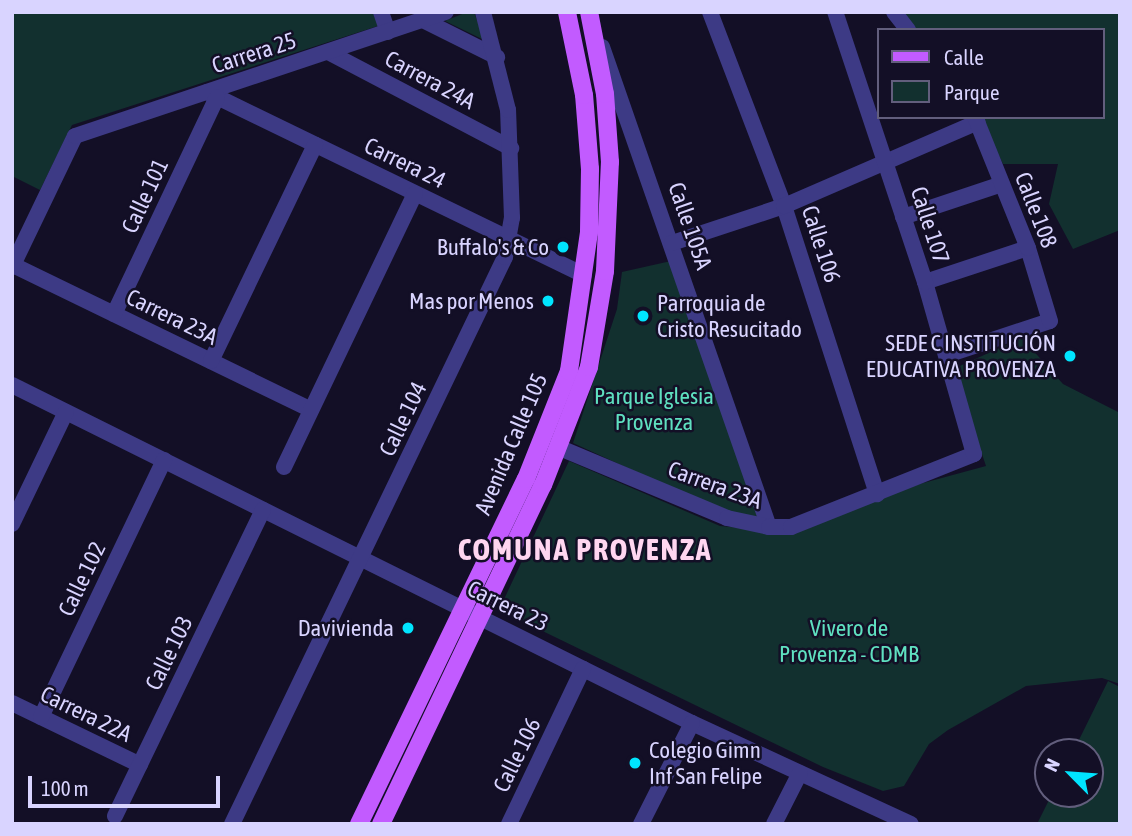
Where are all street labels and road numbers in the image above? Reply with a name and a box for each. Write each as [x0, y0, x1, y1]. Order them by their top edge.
street label: Carrera 25 [208, 26, 300, 80]
street label: Carrera 24A [380, 45, 480, 115]
street label: Carrera 24 [360, 132, 450, 194]
street label: Calle 101 [116, 154, 174, 238]
street label: Calle 108 [1009, 168, 1063, 252]
street label: Calle 105A [662, 179, 718, 273]
street label: Calle 107 [905, 183, 955, 267]
street label: Calle 106 [796, 202, 846, 286]
street label: Carrera 23A [122, 283, 222, 351]
street label: Avenida Calle 105 [469, 369, 553, 519]
street label: Calle 104 [373, 377, 433, 461]
street label: Carrera 23A [664, 455, 766, 515]
street label: Calle 102 [52, 537, 112, 621]
street label: Carrera 23 [463, 575, 553, 637]
street label: Calle 103 [139, 611, 199, 695]
street label: Carrera 22A [36, 680, 136, 748]
street label: Calle 106 [487, 713, 547, 797]

